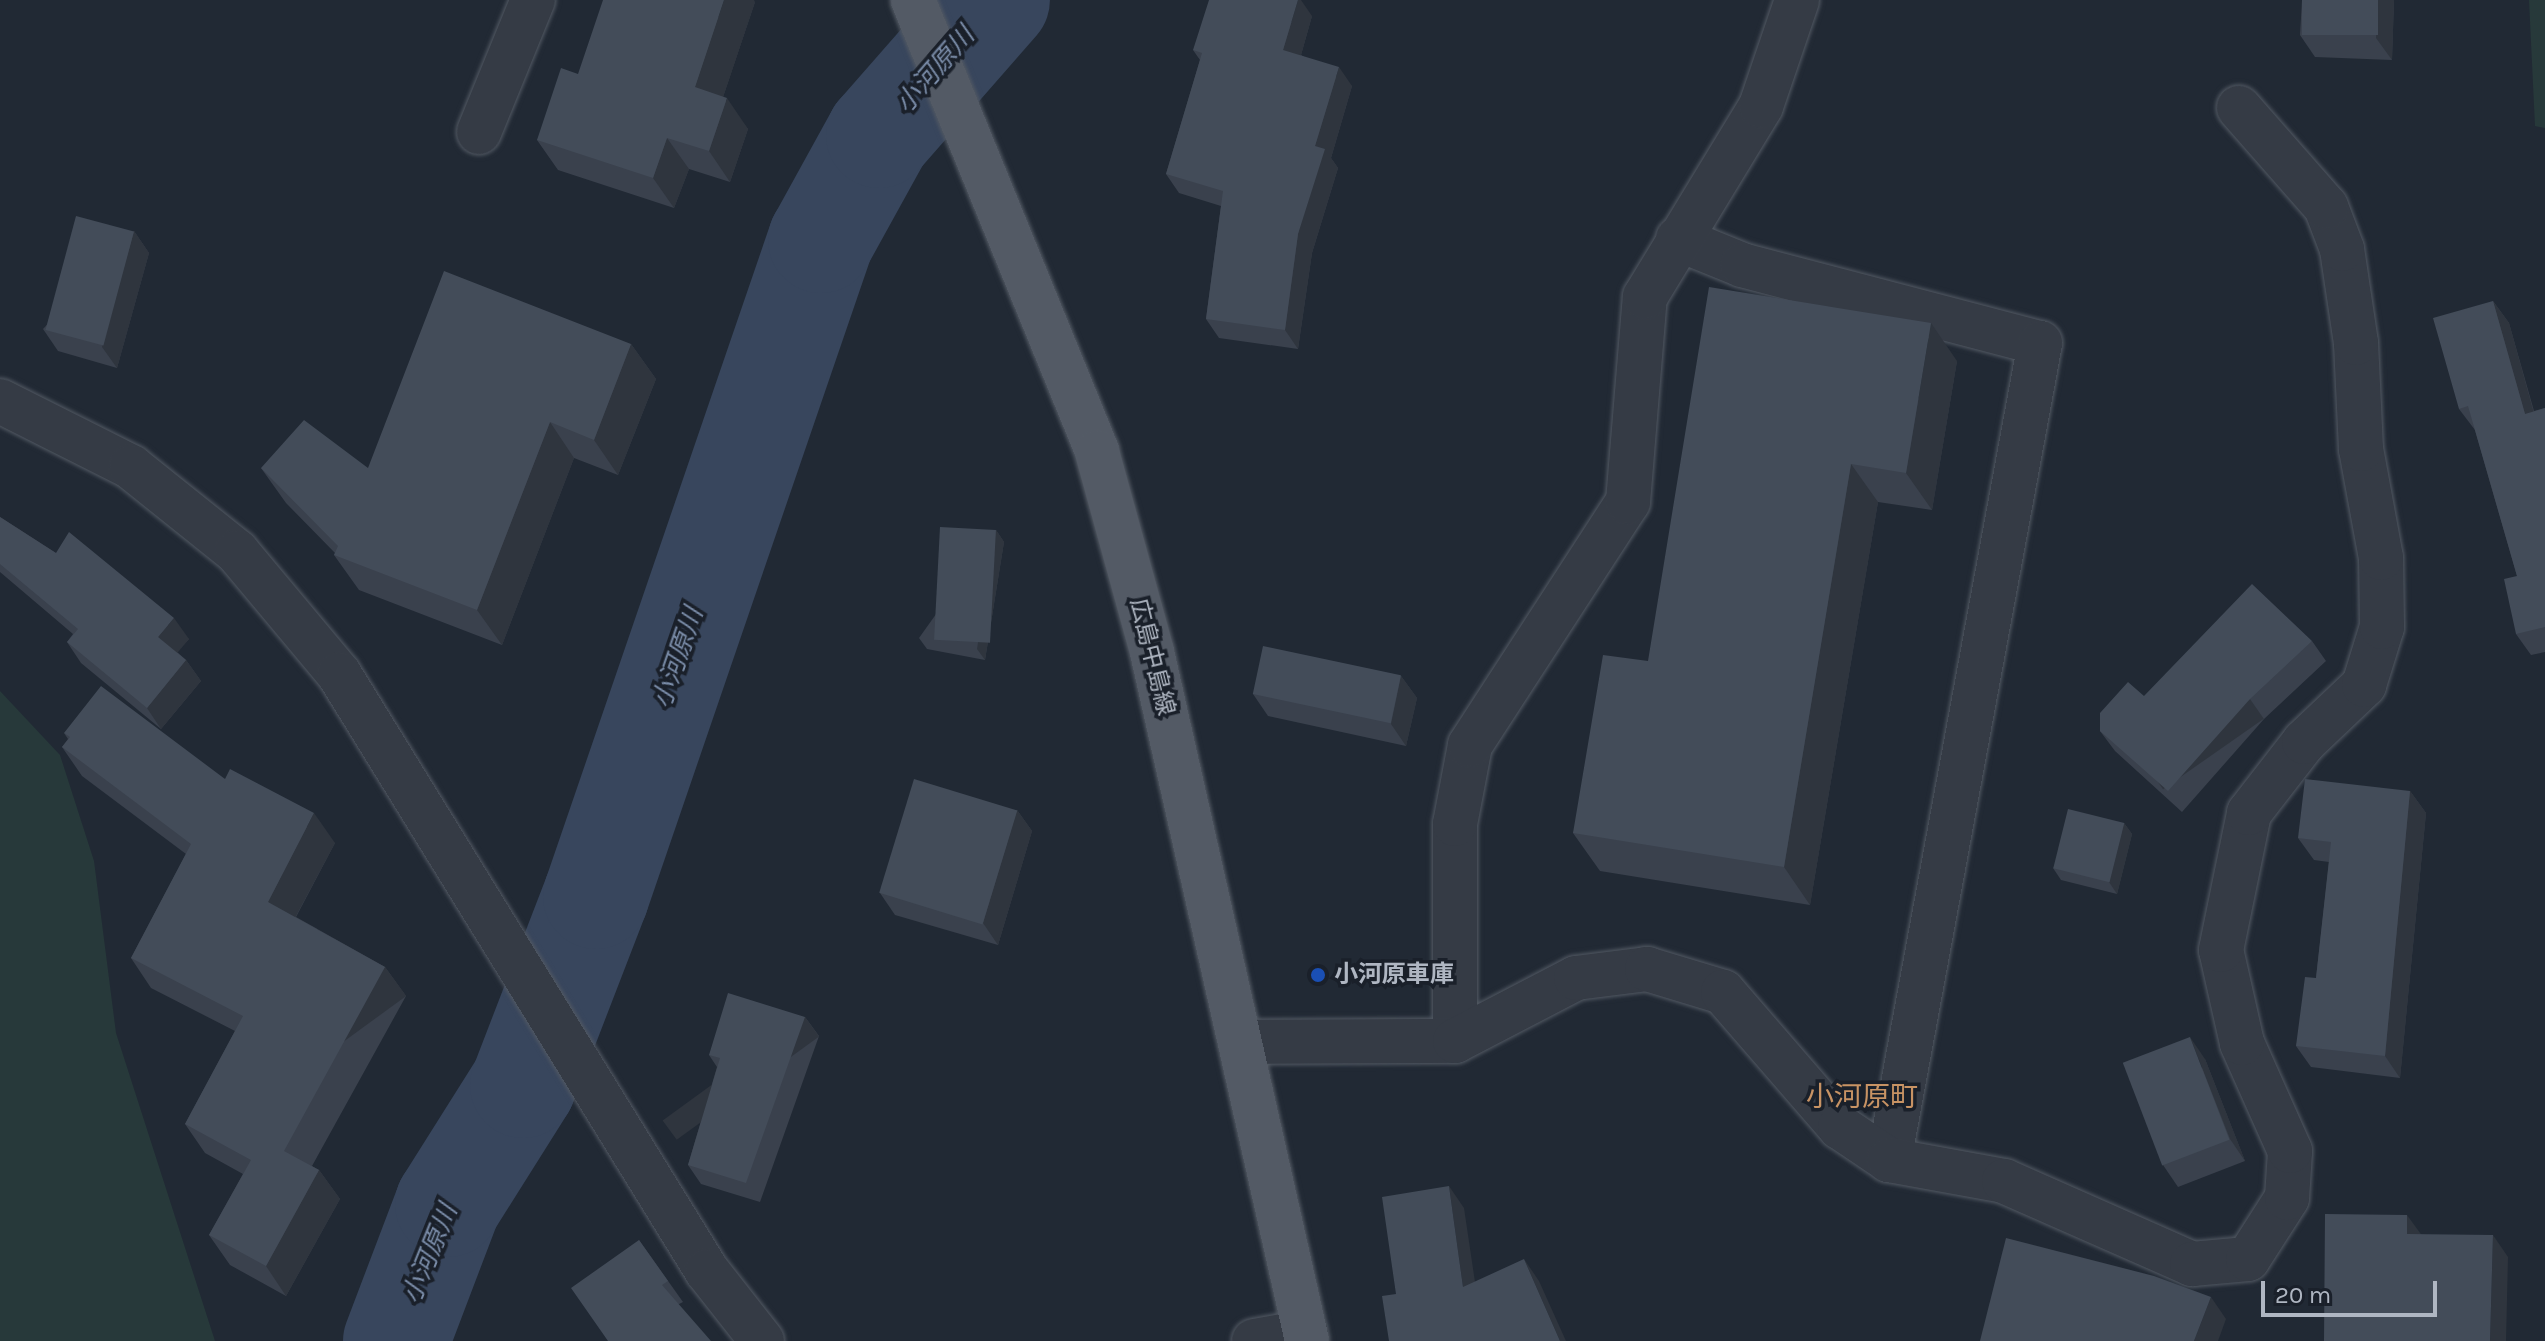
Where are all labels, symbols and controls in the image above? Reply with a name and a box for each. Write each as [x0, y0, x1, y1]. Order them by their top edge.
water label: 小河原川 [889, 21, 981, 119]
street label: 広島中島線 [1124, 595, 1180, 719]
water label: 小河原川 [646, 604, 710, 712]
place label: 小河原車庫 [1334, 961, 1454, 989]
marker: 小河原車庫 [1309, 966, 1327, 984]
district label: 小河原町 [1806, 1080, 1918, 1114]
water label: 小河原川 [396, 1200, 464, 1308]
scale bar [2265, 1265, 2441, 1315]
text: 20 m [2275, 1281, 2331, 1309]

